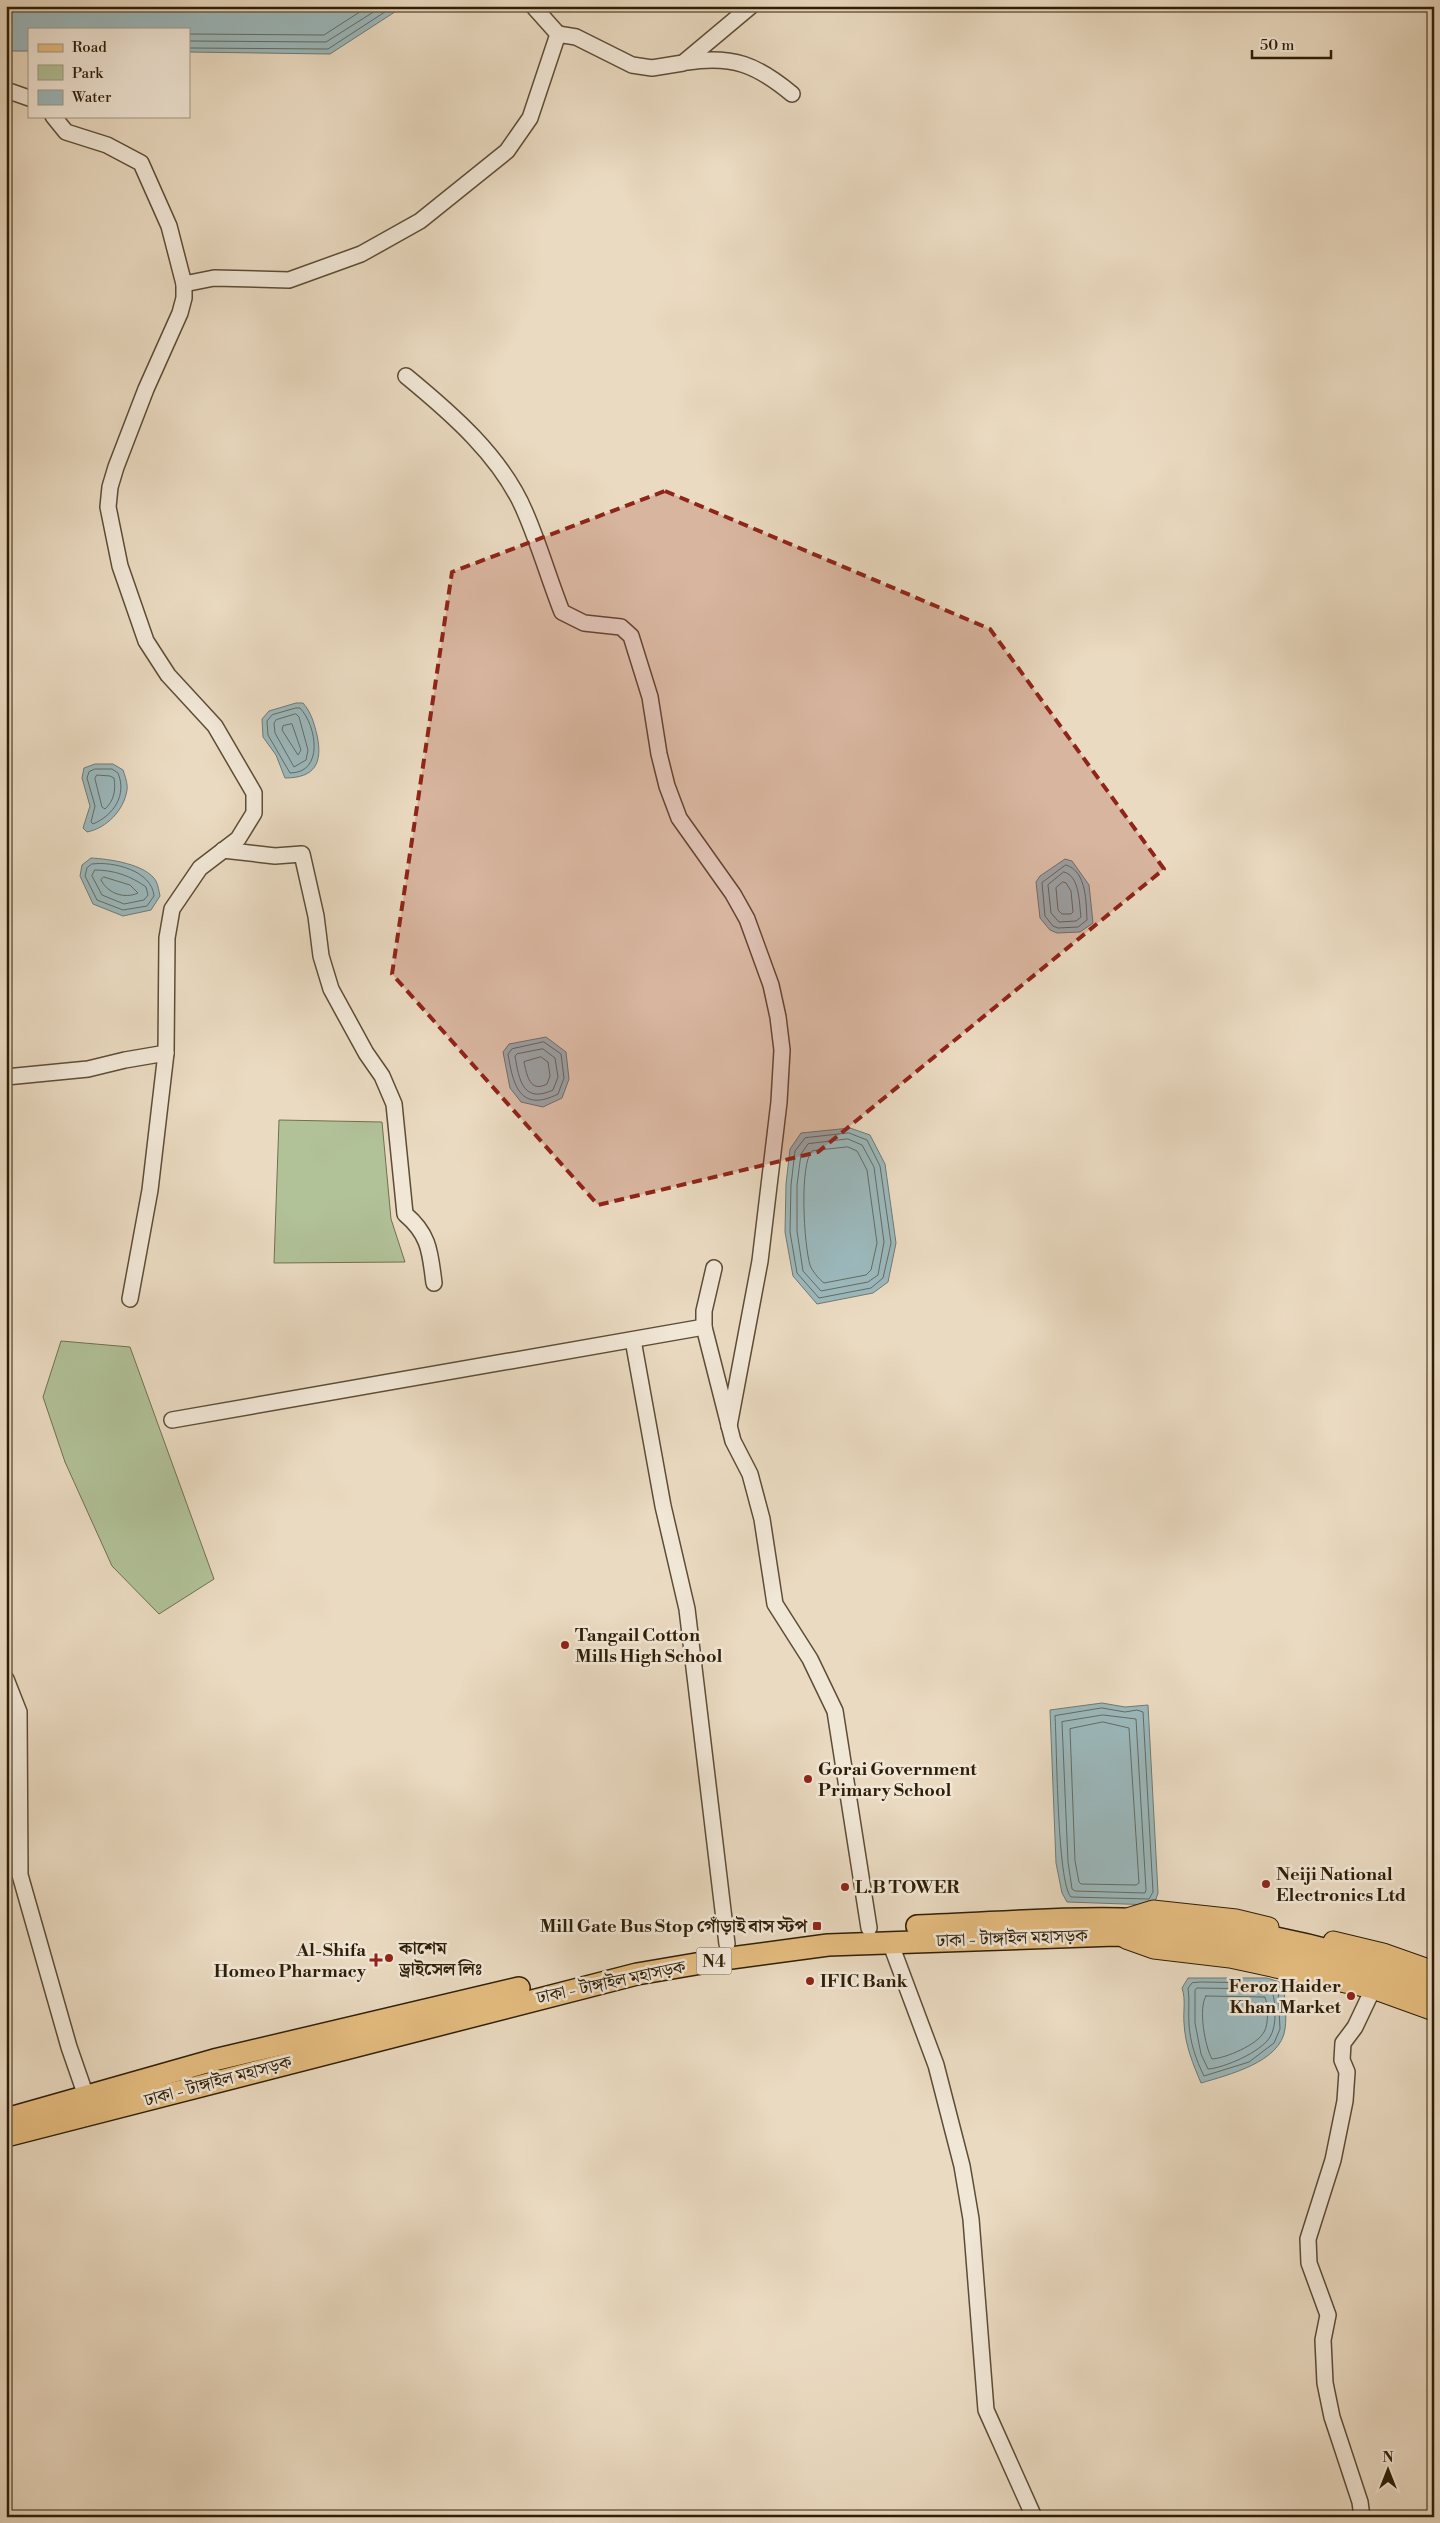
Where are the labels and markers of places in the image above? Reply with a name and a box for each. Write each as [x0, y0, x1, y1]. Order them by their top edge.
place label: Tangail Cotton Mills High School [575, 1624, 722, 1668]
marker: Tangail Cotton Mills High School [559, 1639, 571, 1651]
place label: Gorai Government Primary School [818, 1758, 977, 1802]
marker: Gorai Government Primary School [802, 1773, 814, 1785]
place label: Neiji National Electronics Ltd [1276, 1863, 1406, 1907]
place label: L.B TOWER [855, 1876, 960, 1899]
marker: Neiji National Electronics Ltd [1260, 1878, 1272, 1890]
marker: L.B TOWER [839, 1881, 851, 1893]
place label: Mill Gate Bus Stop গোঁড়াই বাস স্টপ [540, 1915, 808, 1938]
marker: Mill Gate Bus Stop গোঁড়াই বাস স্টপ [811, 1920, 823, 1932]
place label: কাশেম ড্রাইসেল লিঃ [398, 1937, 482, 1981]
place label: Al-Shifa Homeo Pharmacy [214, 1939, 367, 1983]
marker: কাশেম ড্রাইসেল লিঃ [383, 1952, 395, 1964]
marker: Al-Shifa Homeo Pharmacy [370, 1954, 382, 1966]
place label: IFIC Bank [820, 1970, 909, 1993]
marker: IFIC Bank [804, 1975, 816, 1987]
place label: Feroz Haider Khan Market [1229, 1975, 1342, 2019]
marker: Feroz Haider Khan Market [1345, 1990, 1357, 2002]

